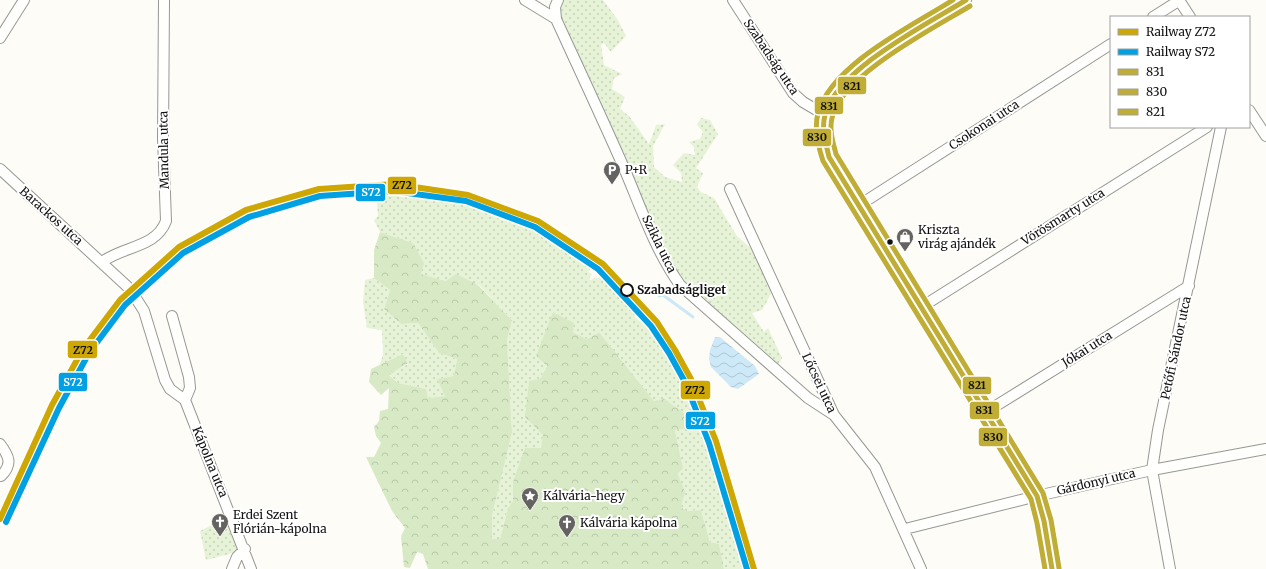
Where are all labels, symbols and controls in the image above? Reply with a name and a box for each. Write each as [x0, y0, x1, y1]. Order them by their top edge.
street label: Szabadság utca [741, 16, 803, 98]
legend [1110, 16, 1250, 128]
text: Railway Z72 [1146, 24, 1216, 39]
text: Railway S72 [1146, 44, 1215, 59]
text: 831 [1146, 64, 1165, 79]
line badge: 821 [837, 76, 867, 95]
text: 821 [843, 79, 861, 93]
text: 830 [1146, 84, 1167, 99]
line badge: 831 [814, 96, 844, 115]
street label: Csokonai utca [946, 96, 1022, 153]
text: 831 [820, 99, 838, 113]
text: 821 [1146, 104, 1166, 119]
street label: Mandula utca [155, 110, 172, 189]
line badge: 830 [802, 128, 832, 147]
text: 830 [807, 130, 827, 144]
parking icon: P+R [602, 160, 622, 185]
place label: P+R [625, 162, 648, 177]
line badge: Z72 [387, 176, 417, 195]
text: Z72 [392, 178, 413, 192]
street label: Barackos utca [17, 183, 86, 248]
line badge: S72 [355, 183, 386, 202]
text: S72 [361, 185, 381, 199]
street label: Vörösmarty utca [1018, 185, 1108, 249]
street label: Szikla utca [639, 213, 680, 276]
place label: Kriszta virág ajándék [917, 222, 996, 251]
shop icon: Kriszta virág ajándék [895, 227, 915, 252]
unlabelled marker [885, 237, 895, 247]
place label: Szabadságliget [637, 282, 726, 297]
marker: Szabadságliget [620, 283, 634, 297]
street label: Petőfi Sándor utca [1157, 294, 1194, 401]
street label: Jókai utca [1058, 327, 1115, 370]
line badge: Z72 [67, 340, 98, 359]
text: Z72 [73, 343, 94, 357]
street label: Lőcsei utca [799, 351, 840, 416]
line badge: S72 [58, 372, 88, 392]
text: S72 [63, 375, 83, 389]
line badge: 821 [962, 376, 992, 395]
text: 821 [968, 378, 986, 392]
line badge: Z72 [680, 380, 711, 400]
text: Z72 [685, 383, 706, 397]
line badge: 831 [969, 401, 1000, 420]
text: 831 [975, 403, 993, 417]
line badge: S72 [685, 411, 716, 430]
text: S72 [690, 414, 710, 428]
street label: Kápolna utca [189, 424, 232, 500]
line badge: 830 [978, 427, 1008, 447]
text: 830 [983, 430, 1003, 444]
street label: Gárdonyi utca [1055, 465, 1137, 498]
place icon: Kálvária-hegy [520, 486, 540, 511]
place label: Kálvária-hegy [543, 488, 625, 503]
place label: Erdei Szent Flórián-kápolna [233, 507, 327, 536]
church icon: Erdei Szent Flórián-kápolna [210, 512, 230, 537]
church icon: Kálvária kápolna [557, 513, 577, 538]
place label: Kálvária kápolna [580, 515, 678, 530]

